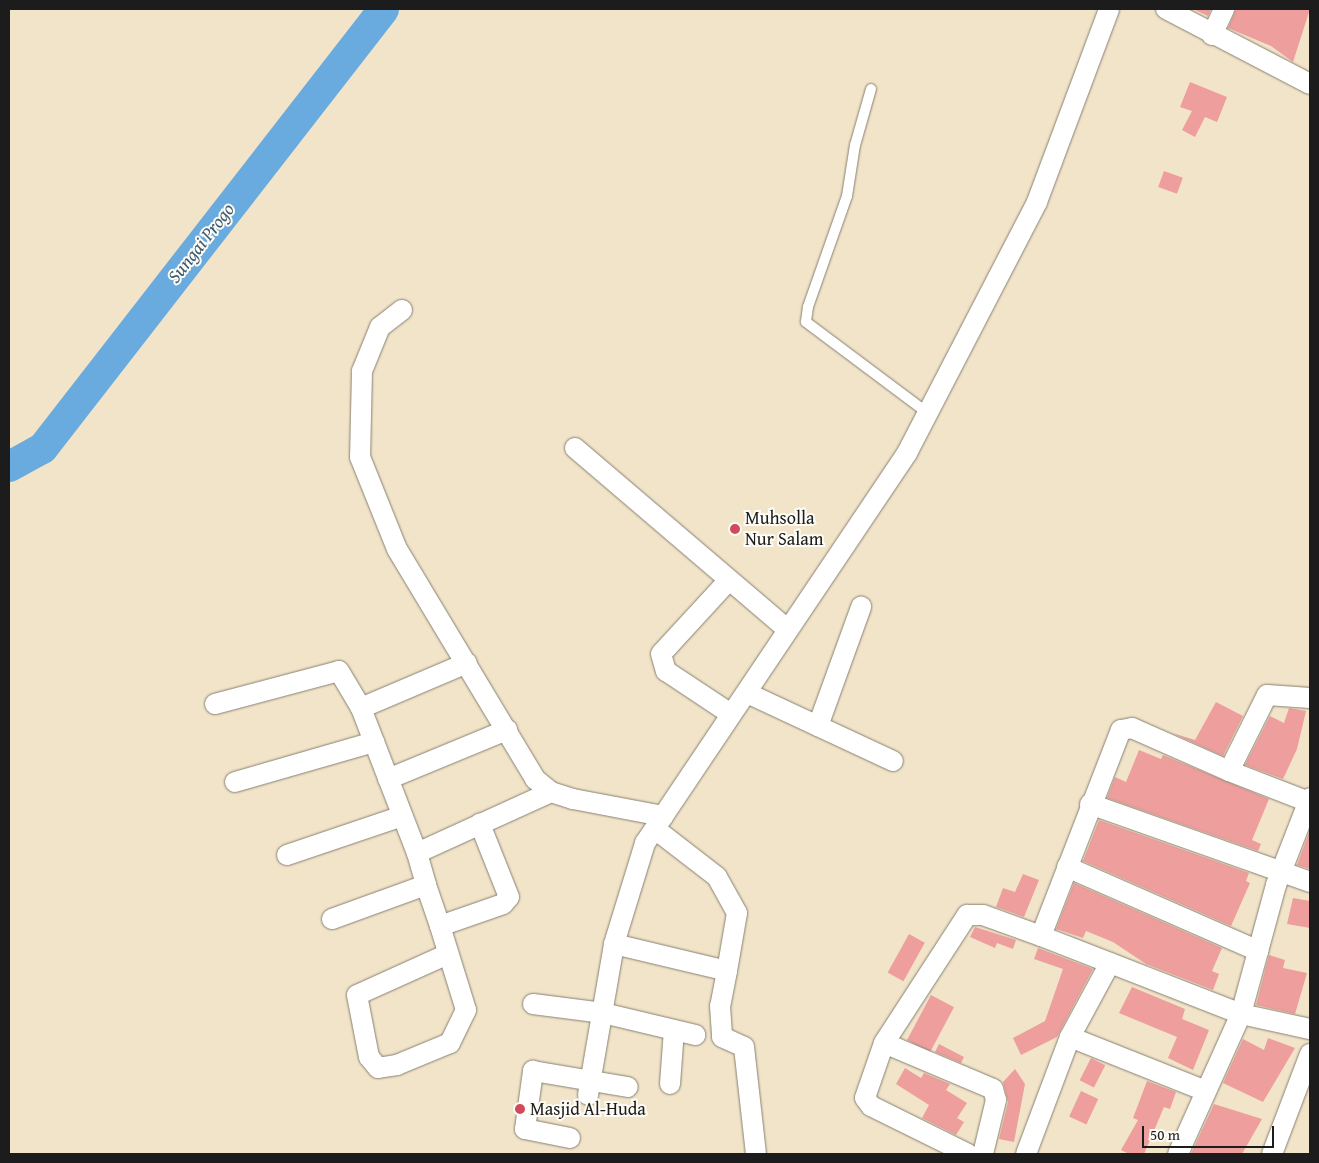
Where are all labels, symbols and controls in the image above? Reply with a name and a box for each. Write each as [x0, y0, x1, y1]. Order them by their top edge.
water label: Sungai Progo [163, 199, 239, 287]
place label: Muhsolla Nur Salam [745, 508, 823, 550]
marker: Muhsolla Nur Salam [729, 523, 741, 535]
place label: Masjid Al-Huda [530, 1098, 646, 1120]
marker: Masjid Al-Huda [514, 1103, 526, 1115]
scale bar [1144, 1116, 1276, 1148]
text: 50 m [1150, 1124, 1180, 1145]

